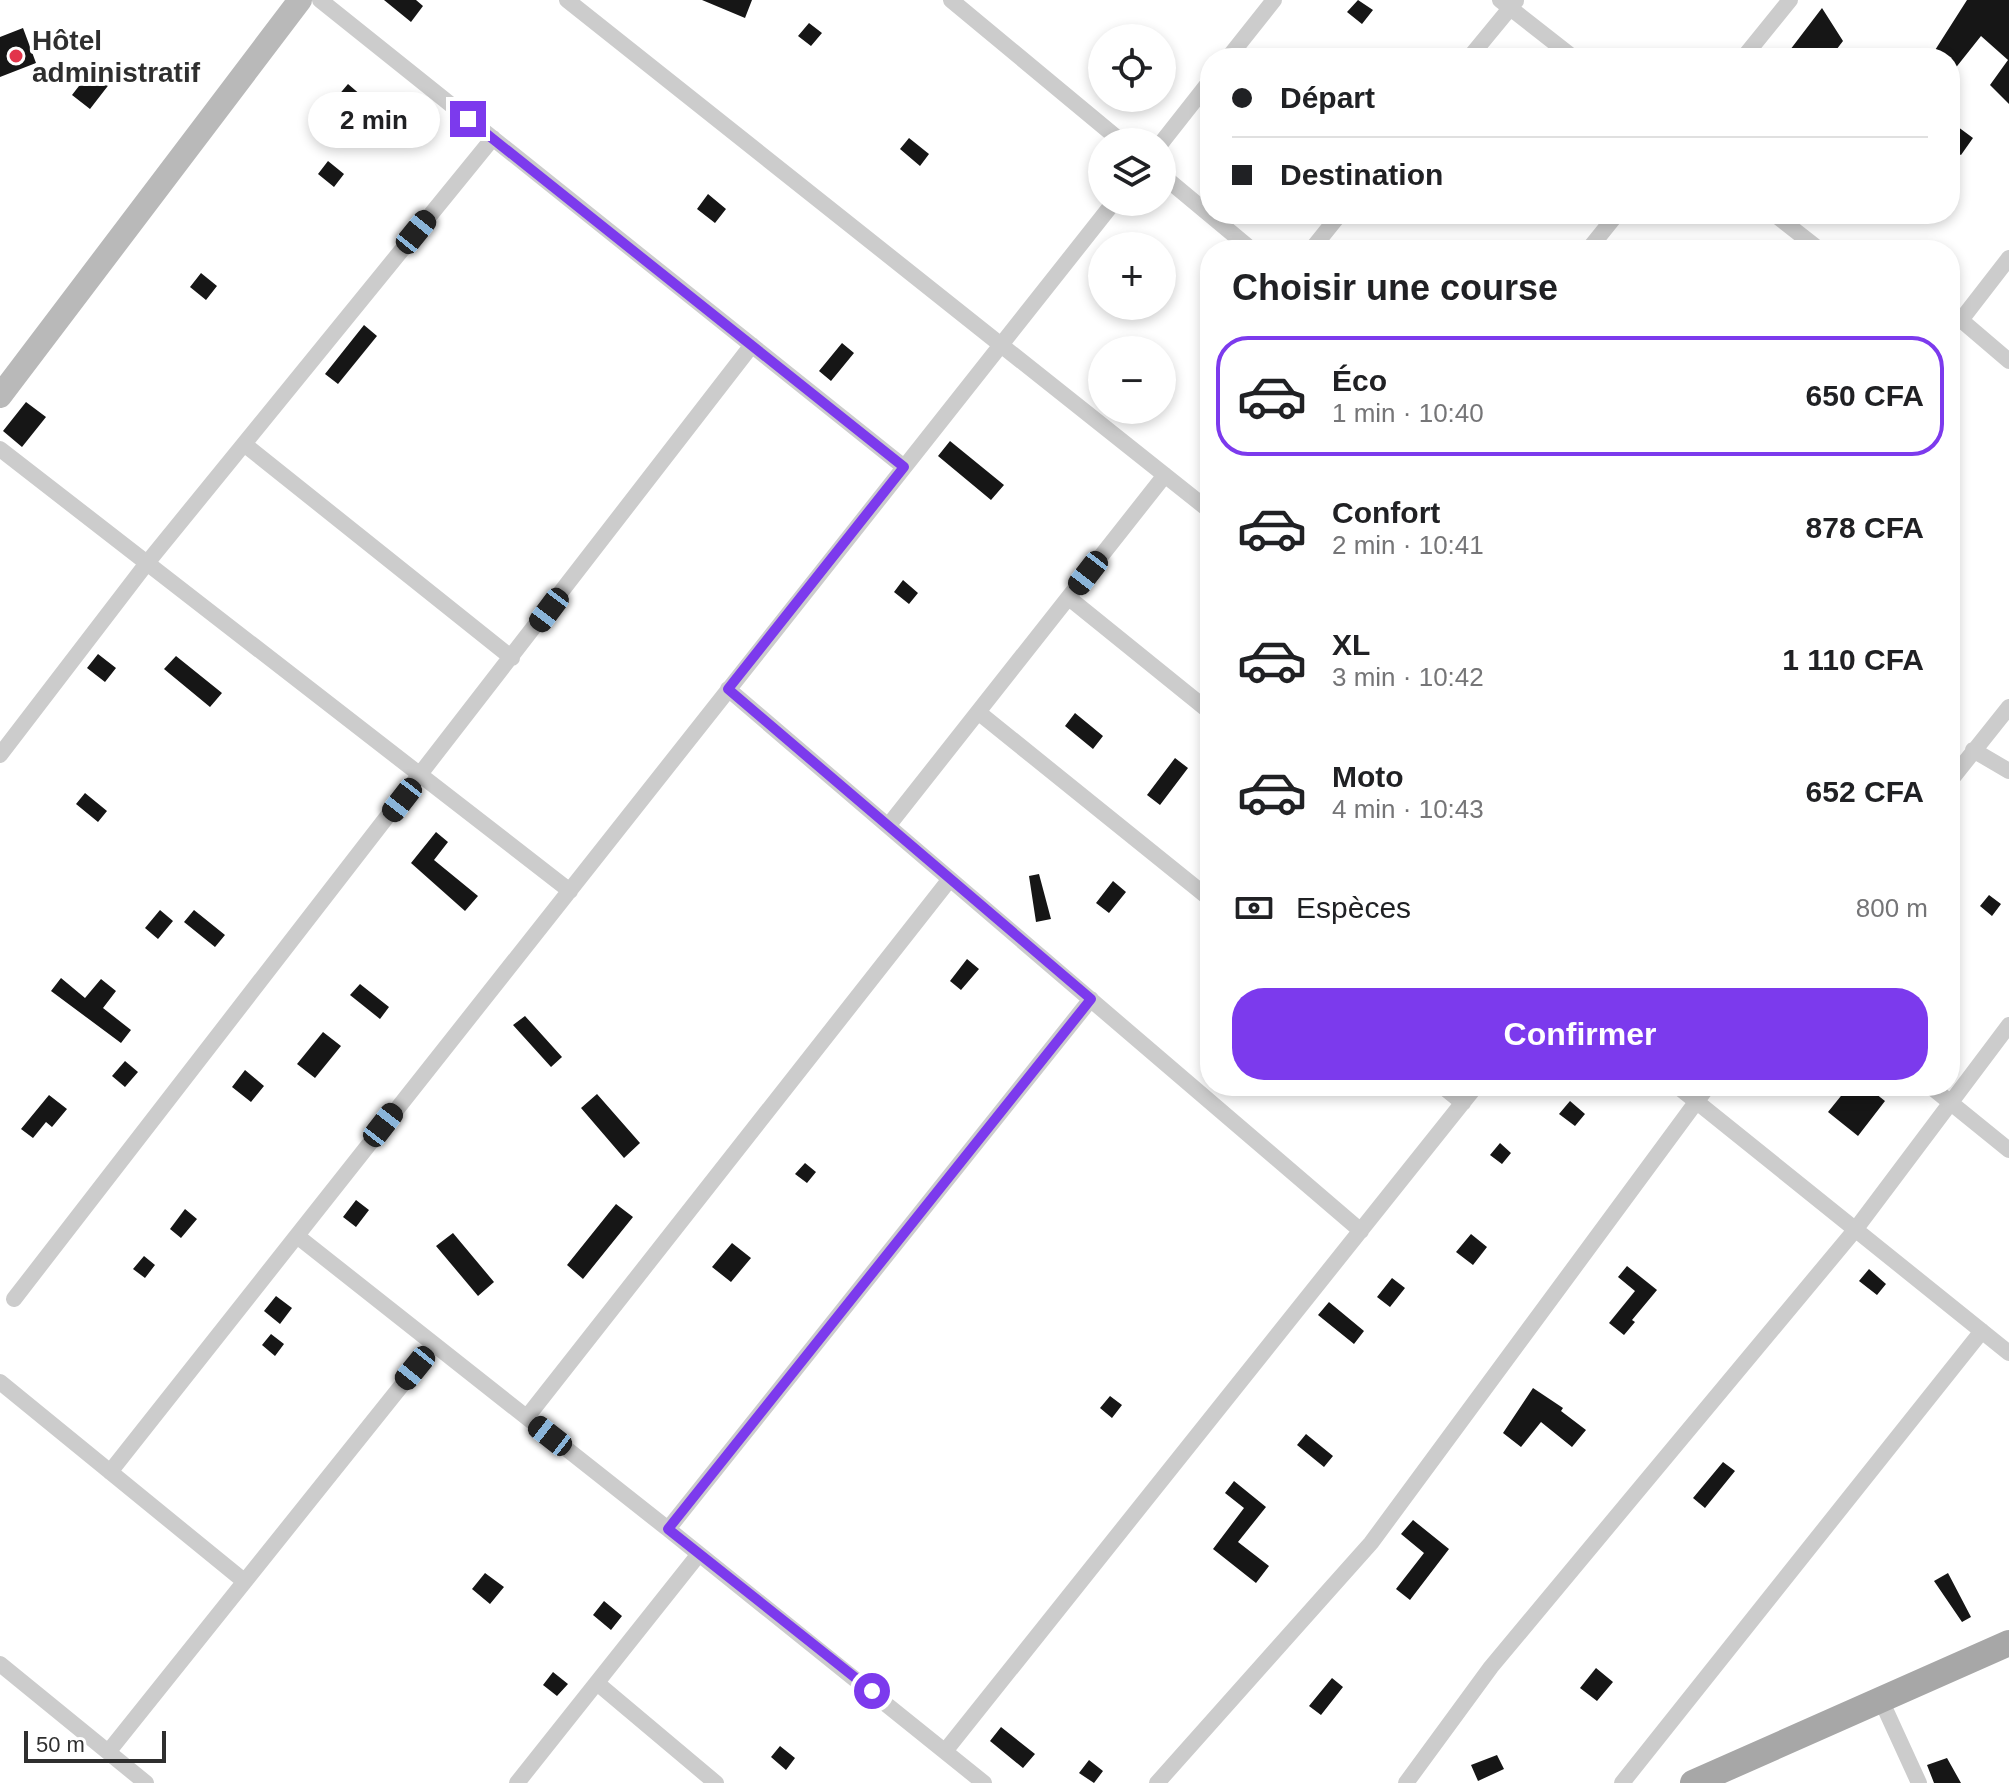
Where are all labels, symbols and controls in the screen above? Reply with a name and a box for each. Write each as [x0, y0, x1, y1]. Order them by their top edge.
map controls [1088, 24, 1176, 424]
button: locate [1088, 24, 1176, 112]
place label: Hôtel administratif [32, 25, 201, 88]
marker: Hôtel administratif [7, 47, 25, 65]
text: Départ [1280, 81, 1375, 114]
callout: 2 min [308, 91, 440, 147]
route end [450, 101, 486, 137]
text: 2 min [340, 105, 408, 135]
button: layers [1088, 128, 1176, 216]
text: Destination [1280, 158, 1443, 191]
car [392, 206, 440, 258]
button: + [1088, 232, 1176, 320]
text: Choisir une course [1232, 267, 1558, 308]
button: − [1088, 336, 1176, 424]
icon: car [1236, 360, 1308, 432]
text: Éco [1332, 364, 1387, 397]
text: 650 CFA [1806, 379, 1924, 412]
text: 1 min · 10:40 [1332, 398, 1484, 428]
icon: car [1236, 492, 1308, 564]
text: Confort [1332, 496, 1440, 529]
text: 878 CFA [1806, 511, 1924, 544]
text: 2 min · 10:41 [1332, 530, 1484, 560]
car [1064, 547, 1112, 599]
car [525, 584, 573, 636]
icon: car [1236, 624, 1308, 696]
text: XL [1332, 628, 1370, 661]
text: 1 110 CFA [1782, 643, 1924, 676]
text: 3 min · 10:42 [1332, 662, 1484, 692]
icon: car [1236, 756, 1308, 828]
text: Moto [1332, 760, 1404, 793]
car [378, 774, 426, 826]
text: 652 CFA [1806, 775, 1924, 808]
text: 4 min · 10:43 [1332, 794, 1484, 824]
icon: cash [1232, 886, 1276, 930]
text: Espèces [1296, 891, 1411, 924]
text: 800 m [1856, 893, 1928, 923]
button: Confirmer [1232, 988, 1928, 1080]
car [359, 1099, 407, 1151]
car [391, 1342, 439, 1394]
car [524, 1412, 576, 1460]
route start [854, 1673, 890, 1709]
scale bar [24, 1727, 166, 1763]
text: 50 m [36, 1732, 85, 1757]

